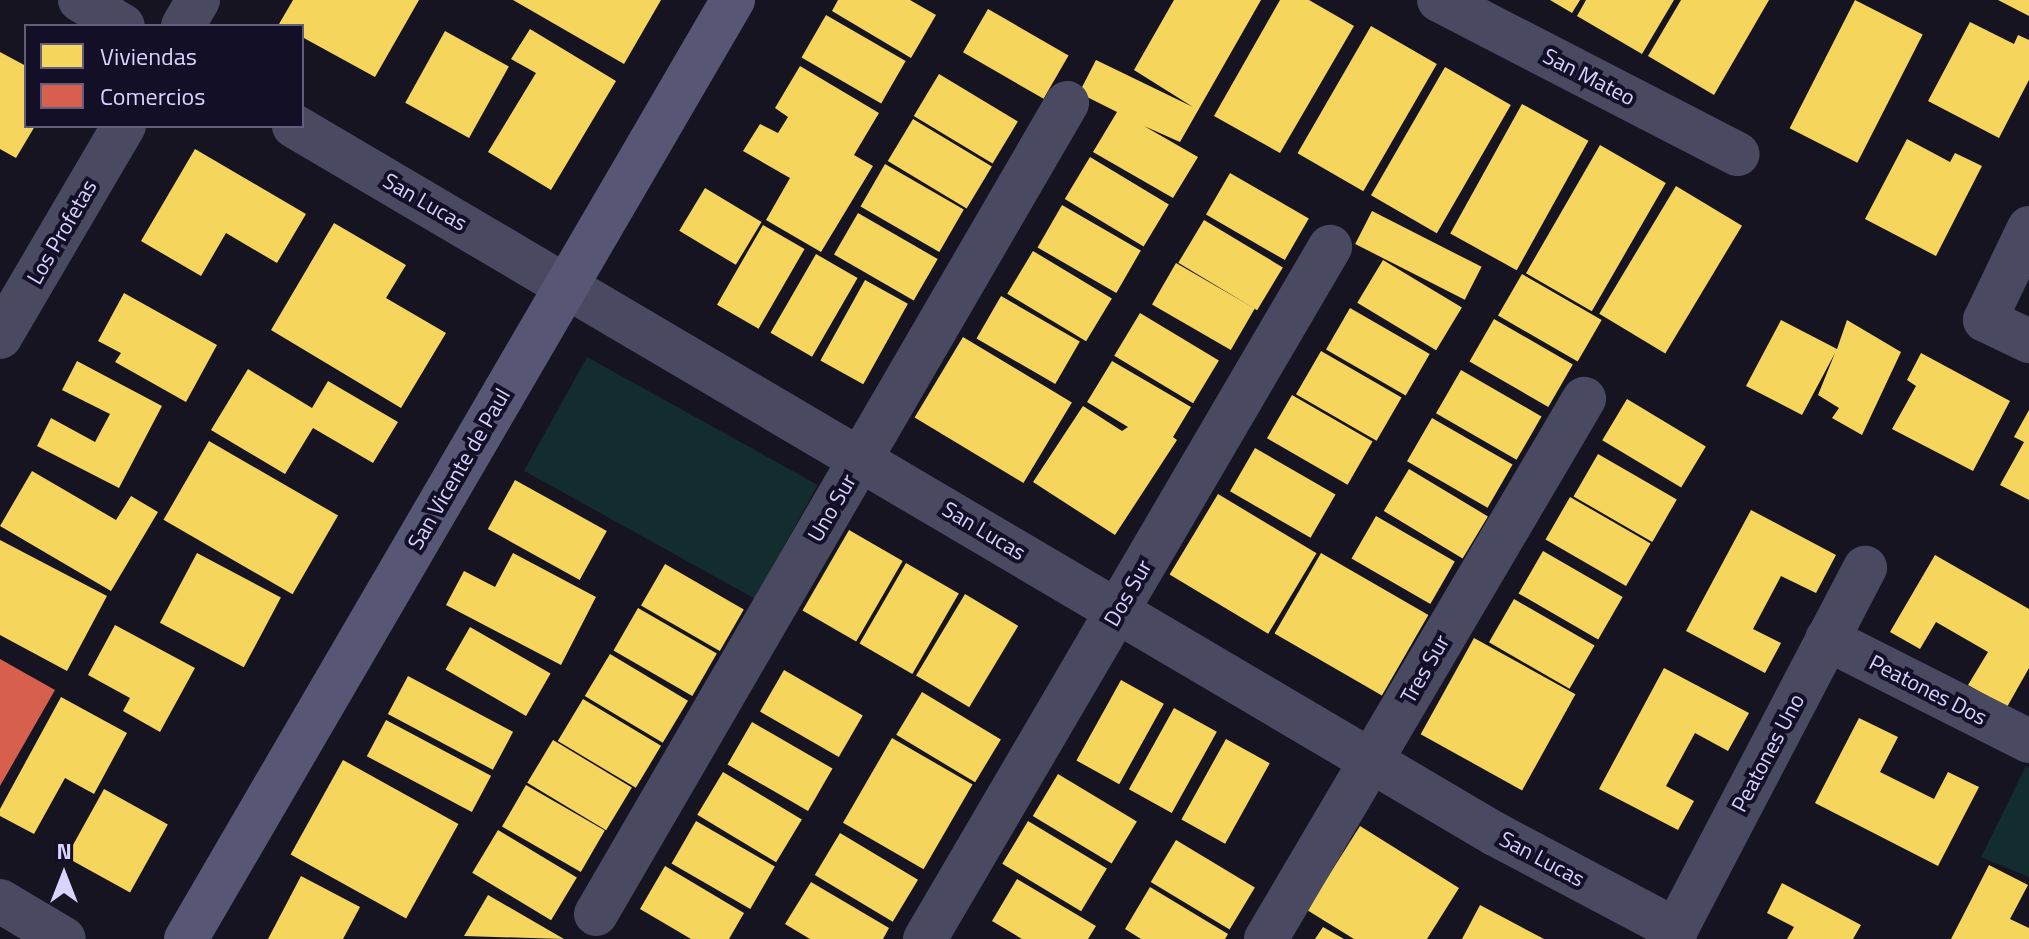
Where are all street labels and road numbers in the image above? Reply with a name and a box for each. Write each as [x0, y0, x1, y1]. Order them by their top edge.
street label: San Mateo [1539, 43, 1639, 111]
street label: San Lucas [378, 167, 472, 237]
street label: Los Profetas [22, 175, 102, 289]
street label: San Vicente de Paul [402, 384, 516, 554]
street label: Uno Sur [802, 470, 862, 546]
street label: San Lucas [938, 496, 1030, 566]
street label: Dos Sur [1099, 555, 1157, 631]
street label: Tres Sur [1395, 630, 1455, 708]
street label: Peatones Dos [1865, 649, 1991, 731]
street label: Peatones Uno [1726, 689, 1810, 817]
street label: San Lucas [1495, 826, 1589, 892]

